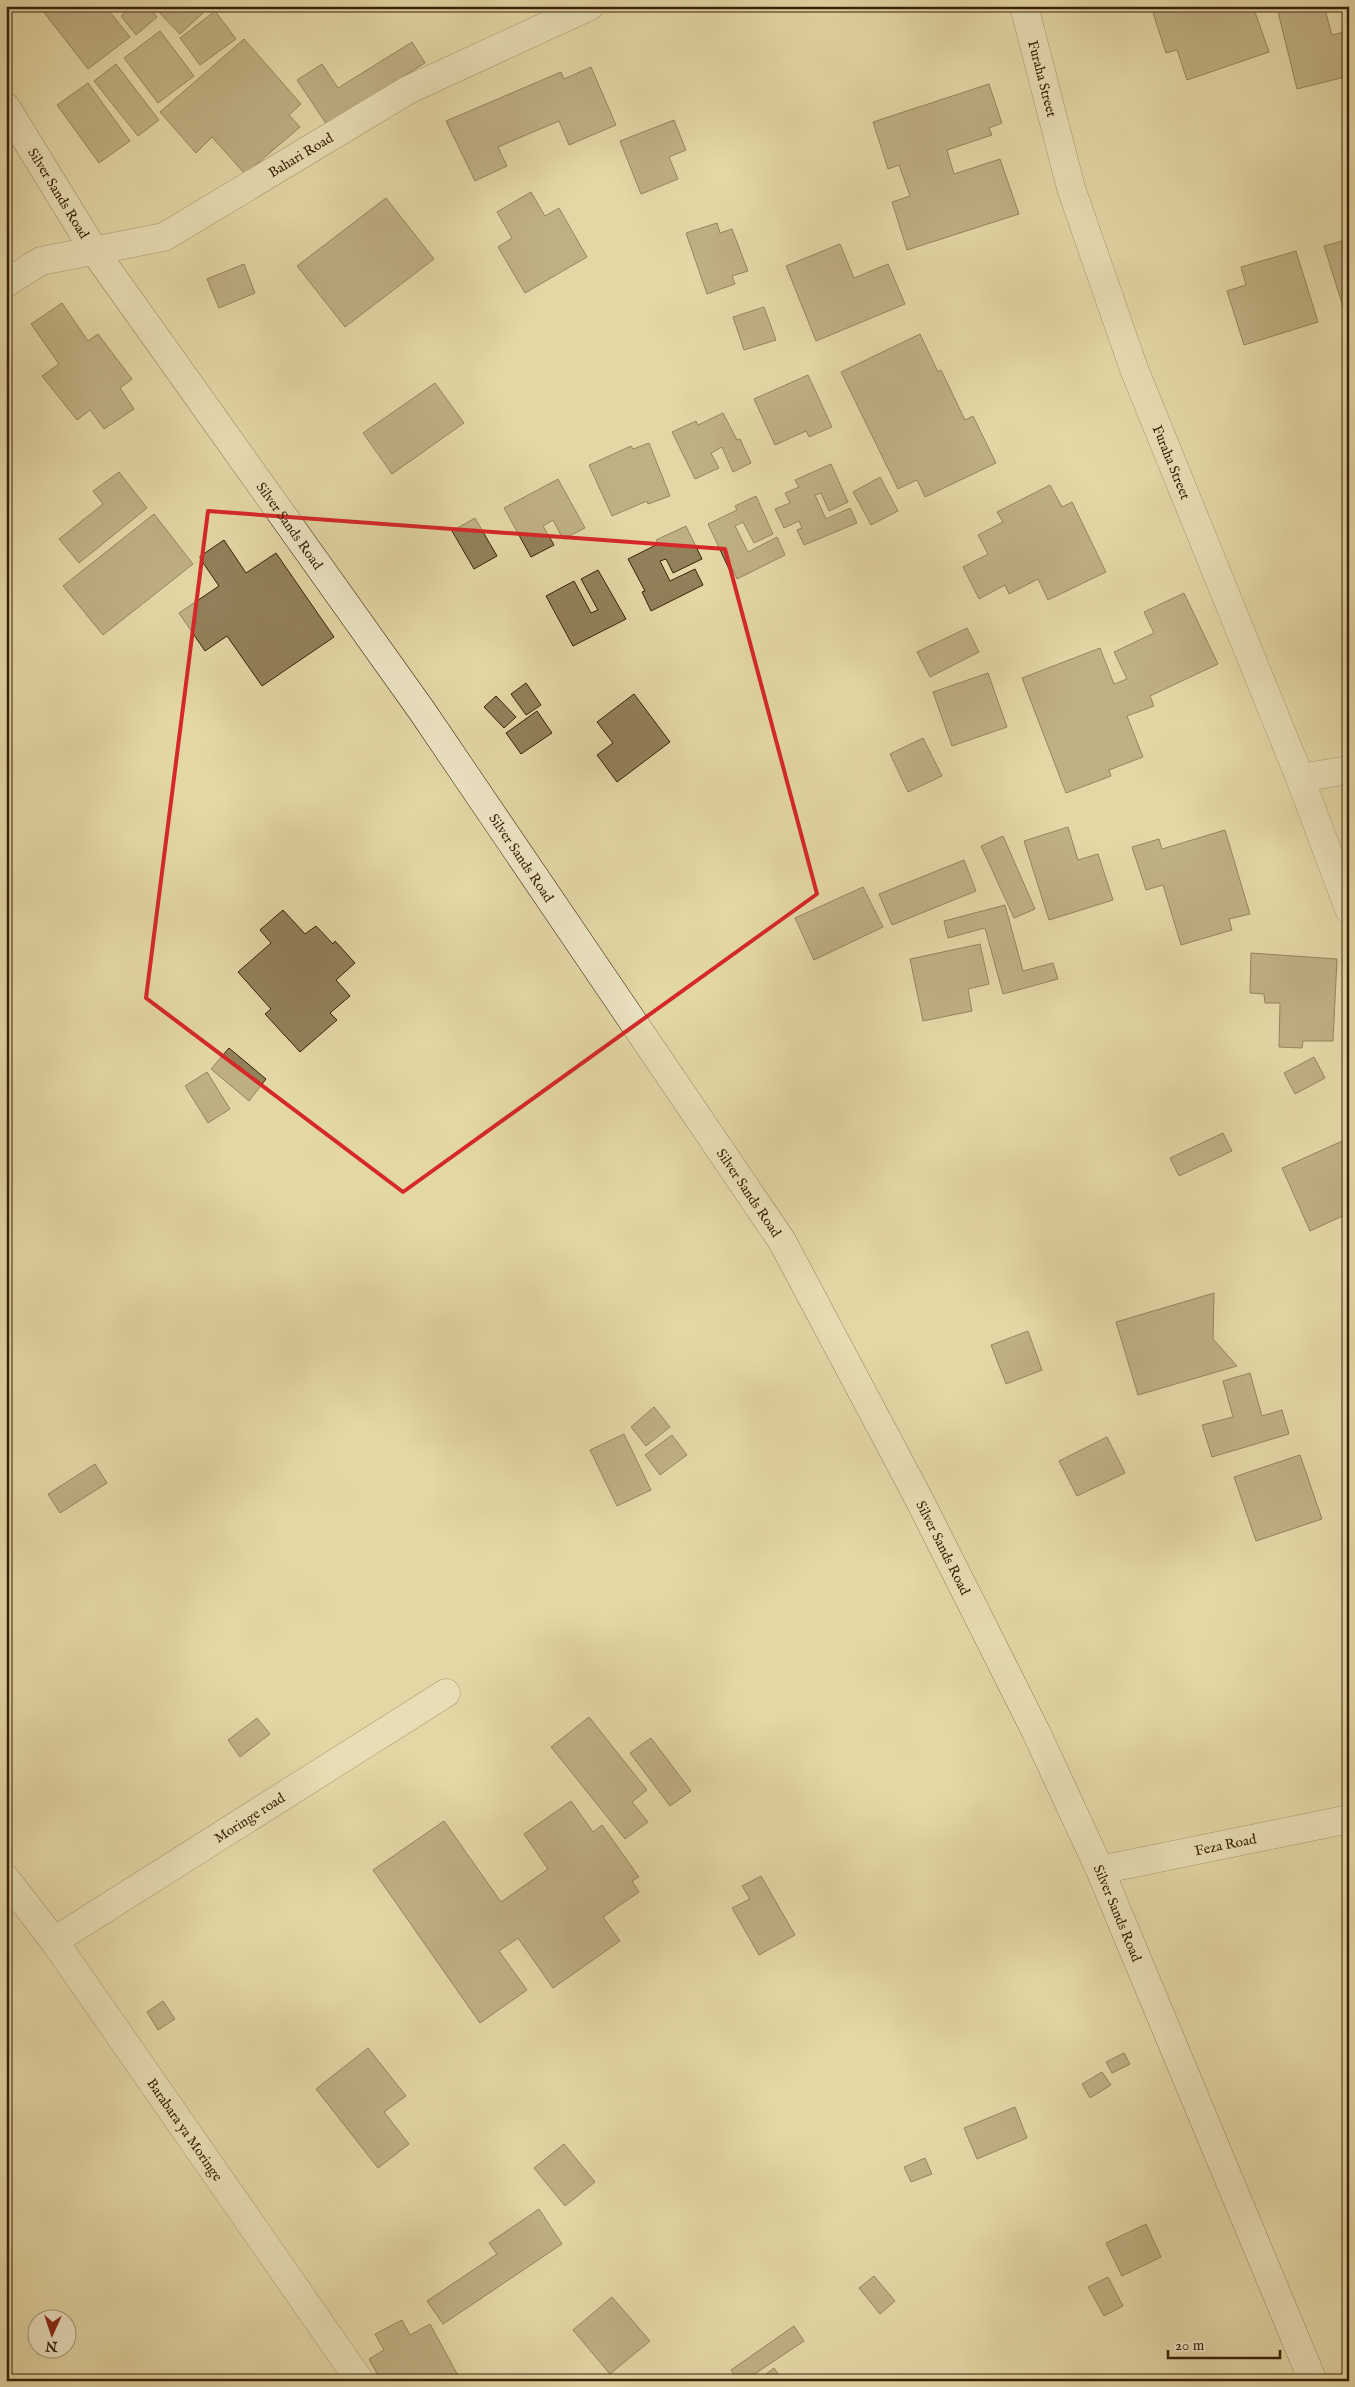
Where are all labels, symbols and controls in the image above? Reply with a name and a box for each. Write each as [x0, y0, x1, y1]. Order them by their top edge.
street label: Furaha Street [1023, 39, 1060, 119]
street label: Bahari Road [265, 129, 337, 182]
street label: Silver Sands Road [23, 145, 93, 243]
street label: Furaha Street [1148, 423, 1194, 502]
street label: Silver Sands Road [252, 479, 327, 574]
street label: Silver Sands Road [484, 810, 558, 906]
street label: Silver Sands Road [712, 1145, 785, 1241]
street label: Silver Sands Road [911, 1498, 974, 1599]
street label: Moringe road [211, 1789, 289, 1847]
street label: Feza Road [1193, 1830, 1259, 1860]
street label: Silver Sands Road [1089, 1862, 1145, 1965]
street label: Barabara ya Moringe [142, 2075, 227, 2185]
north arrow [28, 2310, 78, 2360]
scale bar [1168, 2327, 1280, 2359]
text: 20 m [1175, 2336, 1205, 2355]
text: N [45, 2337, 59, 2355]

